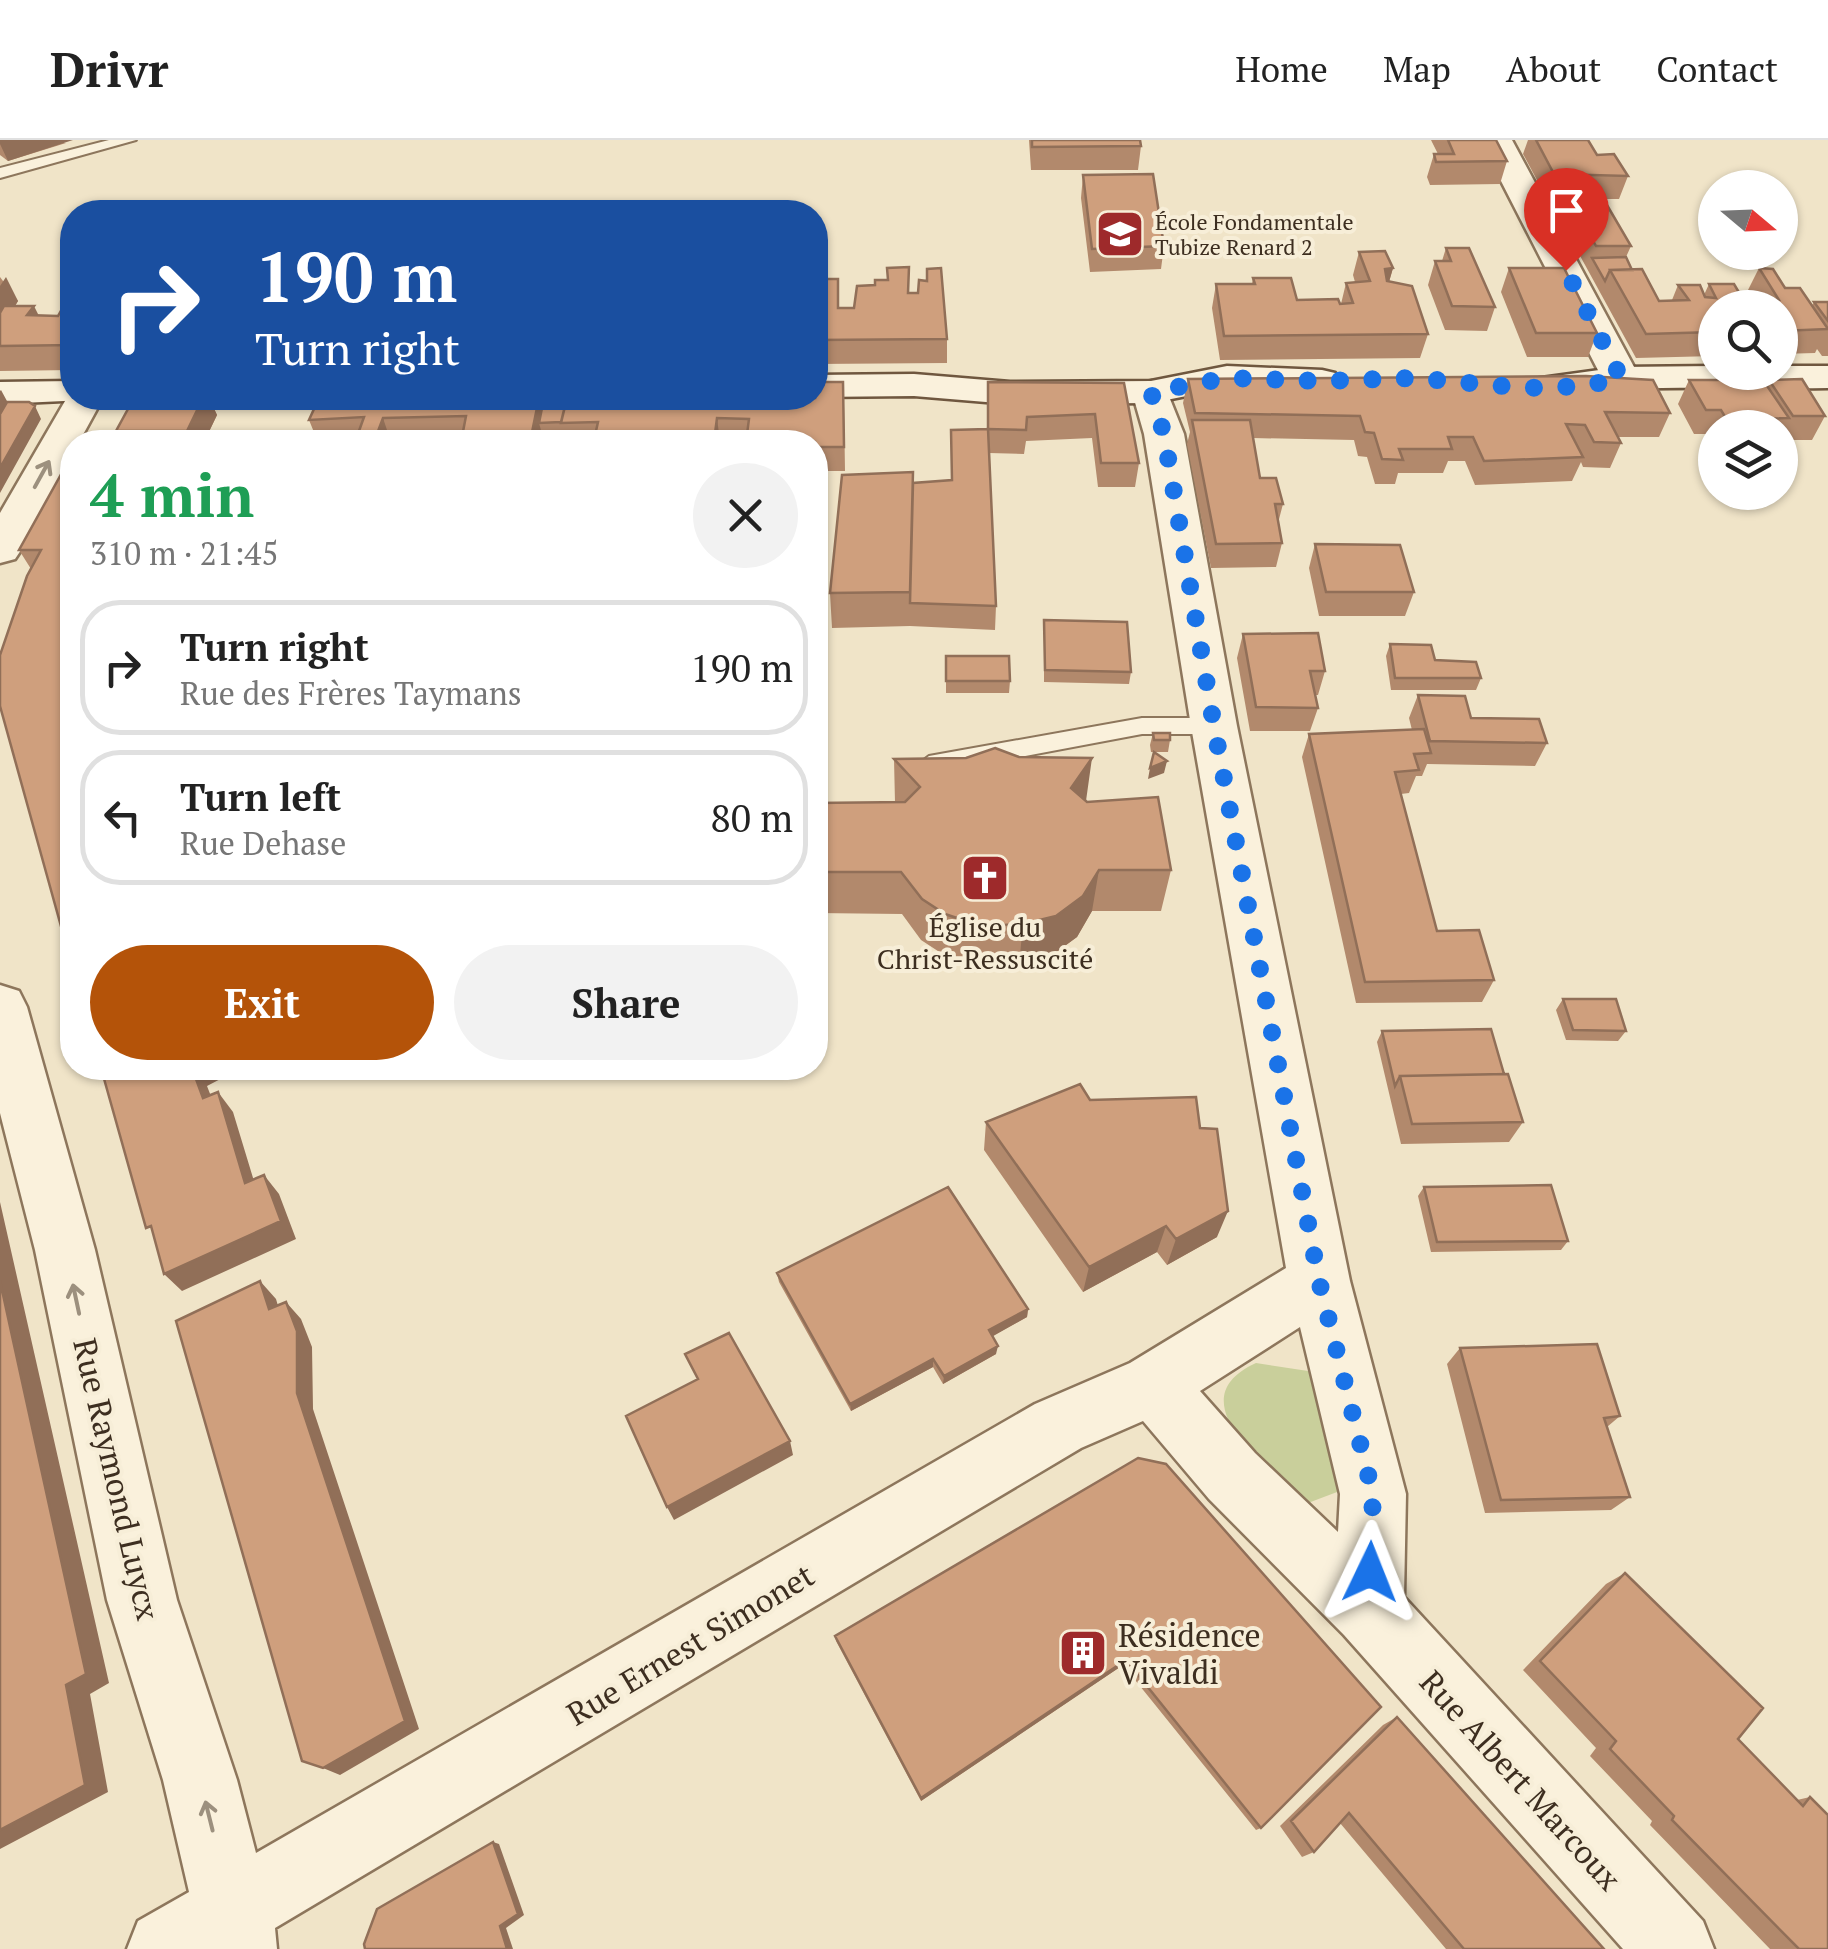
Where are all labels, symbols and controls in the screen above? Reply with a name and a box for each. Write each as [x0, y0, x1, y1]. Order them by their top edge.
text: Drivr [50, 37, 169, 101]
text: Home [1235, 46, 1328, 92]
text: Map [1383, 46, 1451, 92]
text: About [1506, 46, 1601, 92]
text: Contact [1656, 46, 1778, 92]
pin [1524, 168, 1609, 271]
north arrow [1698, 170, 1798, 270]
map controls [1698, 170, 1798, 510]
icon: arrive [1539, 183, 1594, 238]
place label: École Fondamentale Tubize Renard 2 [1155, 207, 1353, 261]
school or university icon: École Fondamentale Tubize Renard 2 [1094, 208, 1146, 260]
text: 190 m [255, 229, 457, 322]
icon: right [90, 240, 220, 370]
button: search [1698, 290, 1798, 390]
text: Turn right [255, 318, 460, 378]
button: layers [1698, 410, 1798, 510]
text: 4 min [90, 455, 254, 534]
one-way arrow [33, 460, 53, 489]
button: close [693, 463, 798, 568]
text: 310 m · 21:45 [90, 532, 278, 574]
text: Turn right [180, 622, 369, 672]
icon: right [95, 640, 150, 695]
text: 190 m [690, 643, 793, 693]
text: Rue des Frères Taymans [180, 672, 522, 714]
text: Turn left [180, 772, 341, 822]
icon: left [95, 790, 150, 845]
text: 80 m [710, 793, 793, 843]
text: Rue Dehase [180, 822, 346, 864]
church icon: Église du Christ-Ressuscité [959, 852, 1011, 904]
place label: Église du Christ-Ressuscité [877, 908, 1093, 977]
button: Exit [90, 945, 434, 1060]
button: Share [454, 945, 798, 1060]
one-way arrow [65, 1284, 84, 1316]
street label: Rue Raymond Luycx [64, 1334, 170, 1624]
position arrow [1318, 1520, 1422, 1624]
street label: Rue Ernest Simonet [559, 1554, 821, 1734]
place label: Résidence Vivaldi [1118, 1614, 1261, 1693]
building icon: Résidence Vivaldi [1057, 1627, 1109, 1679]
street label: Rue Albert Marcoux [1411, 1661, 1631, 1899]
one-way arrow [198, 1801, 217, 1832]

